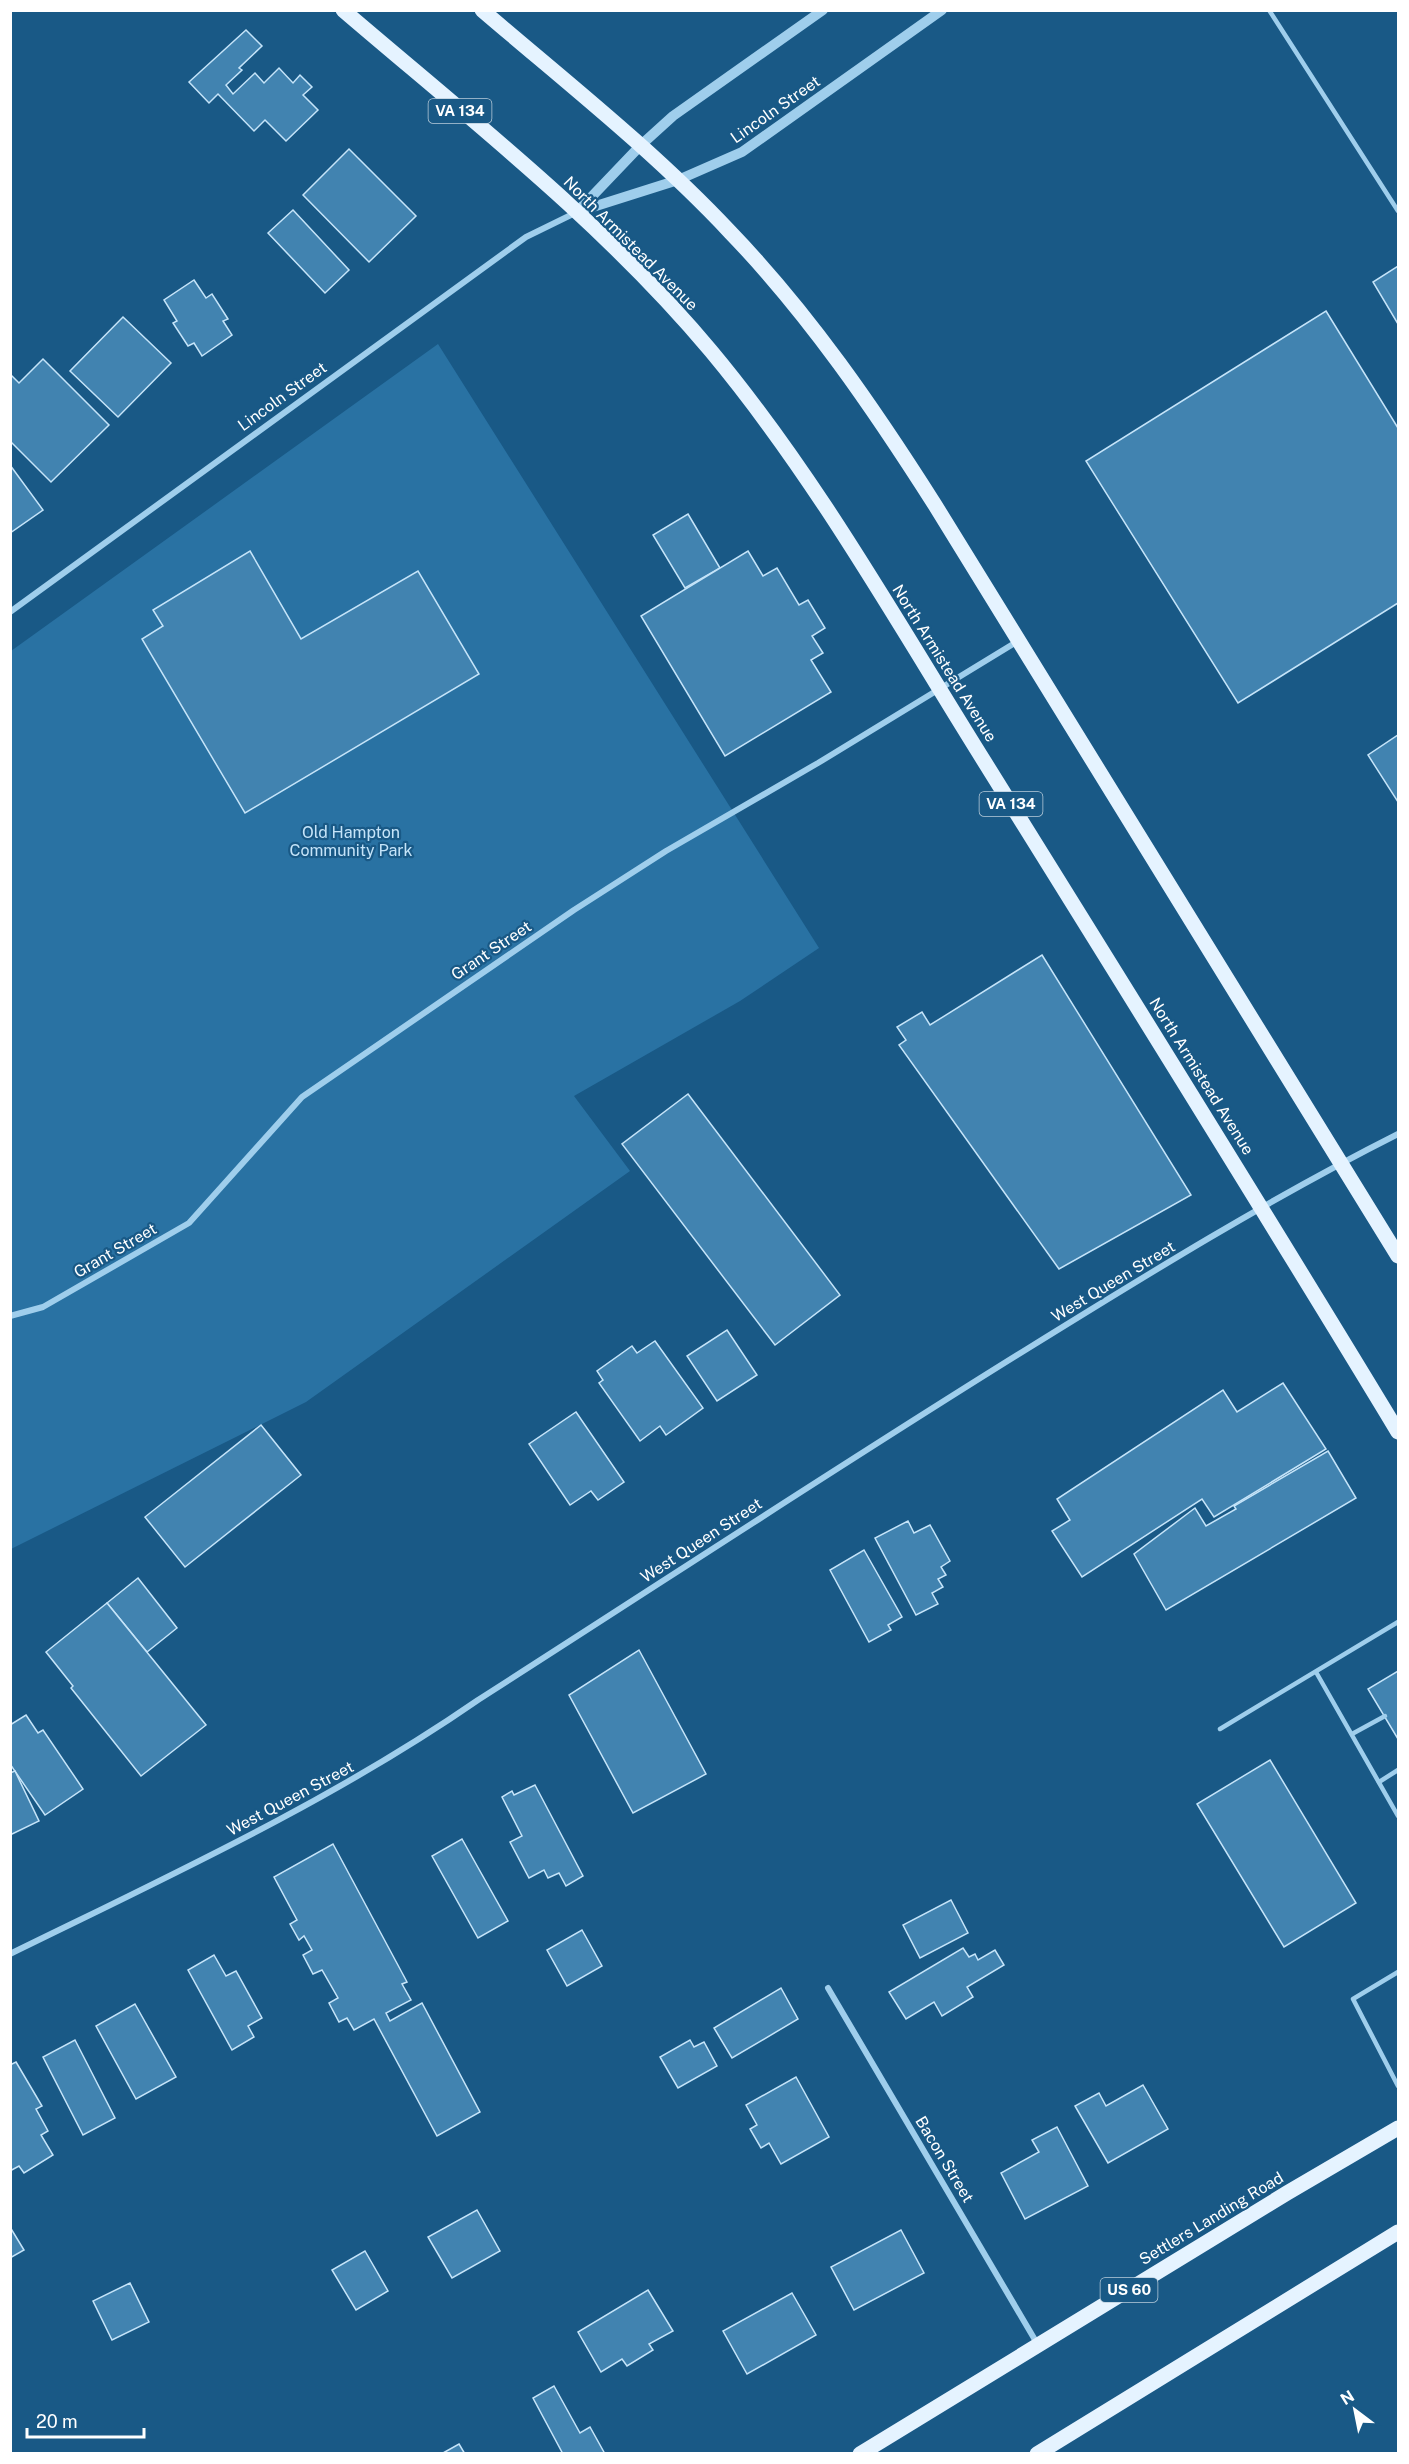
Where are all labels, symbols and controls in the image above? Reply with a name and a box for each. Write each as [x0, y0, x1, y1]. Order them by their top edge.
street label: Lincoln Street [727, 72, 824, 147]
road number: VA 134 [428, 99, 492, 123]
street label: North Armistead Avenue [560, 172, 702, 314]
street label: Lincoln Street [234, 358, 330, 435]
street label: North Armistead Avenue [888, 581, 1001, 745]
road number: VA 134 [980, 792, 1042, 816]
park label: Old Hampton Community Park [289, 823, 413, 860]
street label: Grant Street [448, 917, 535, 984]
street label: North Armistead Avenue [1145, 994, 1258, 1158]
street label: Grant Street [71, 1219, 160, 1282]
street label: West Queen Street [1048, 1237, 1178, 1326]
street label: West Queen Street [637, 1494, 765, 1587]
street label: West Queen Street [224, 1757, 357, 1840]
street label: Bacon Street [911, 2113, 978, 2206]
street label: Settlers Landing Road [1136, 2168, 1287, 2269]
road number: US 60 [1100, 2278, 1158, 2302]
north arrow [1325, 2380, 1385, 2440]
text: N [1337, 2386, 1358, 2409]
scale bar [27, 2401, 144, 2439]
text: 20 m [36, 2411, 78, 2432]

